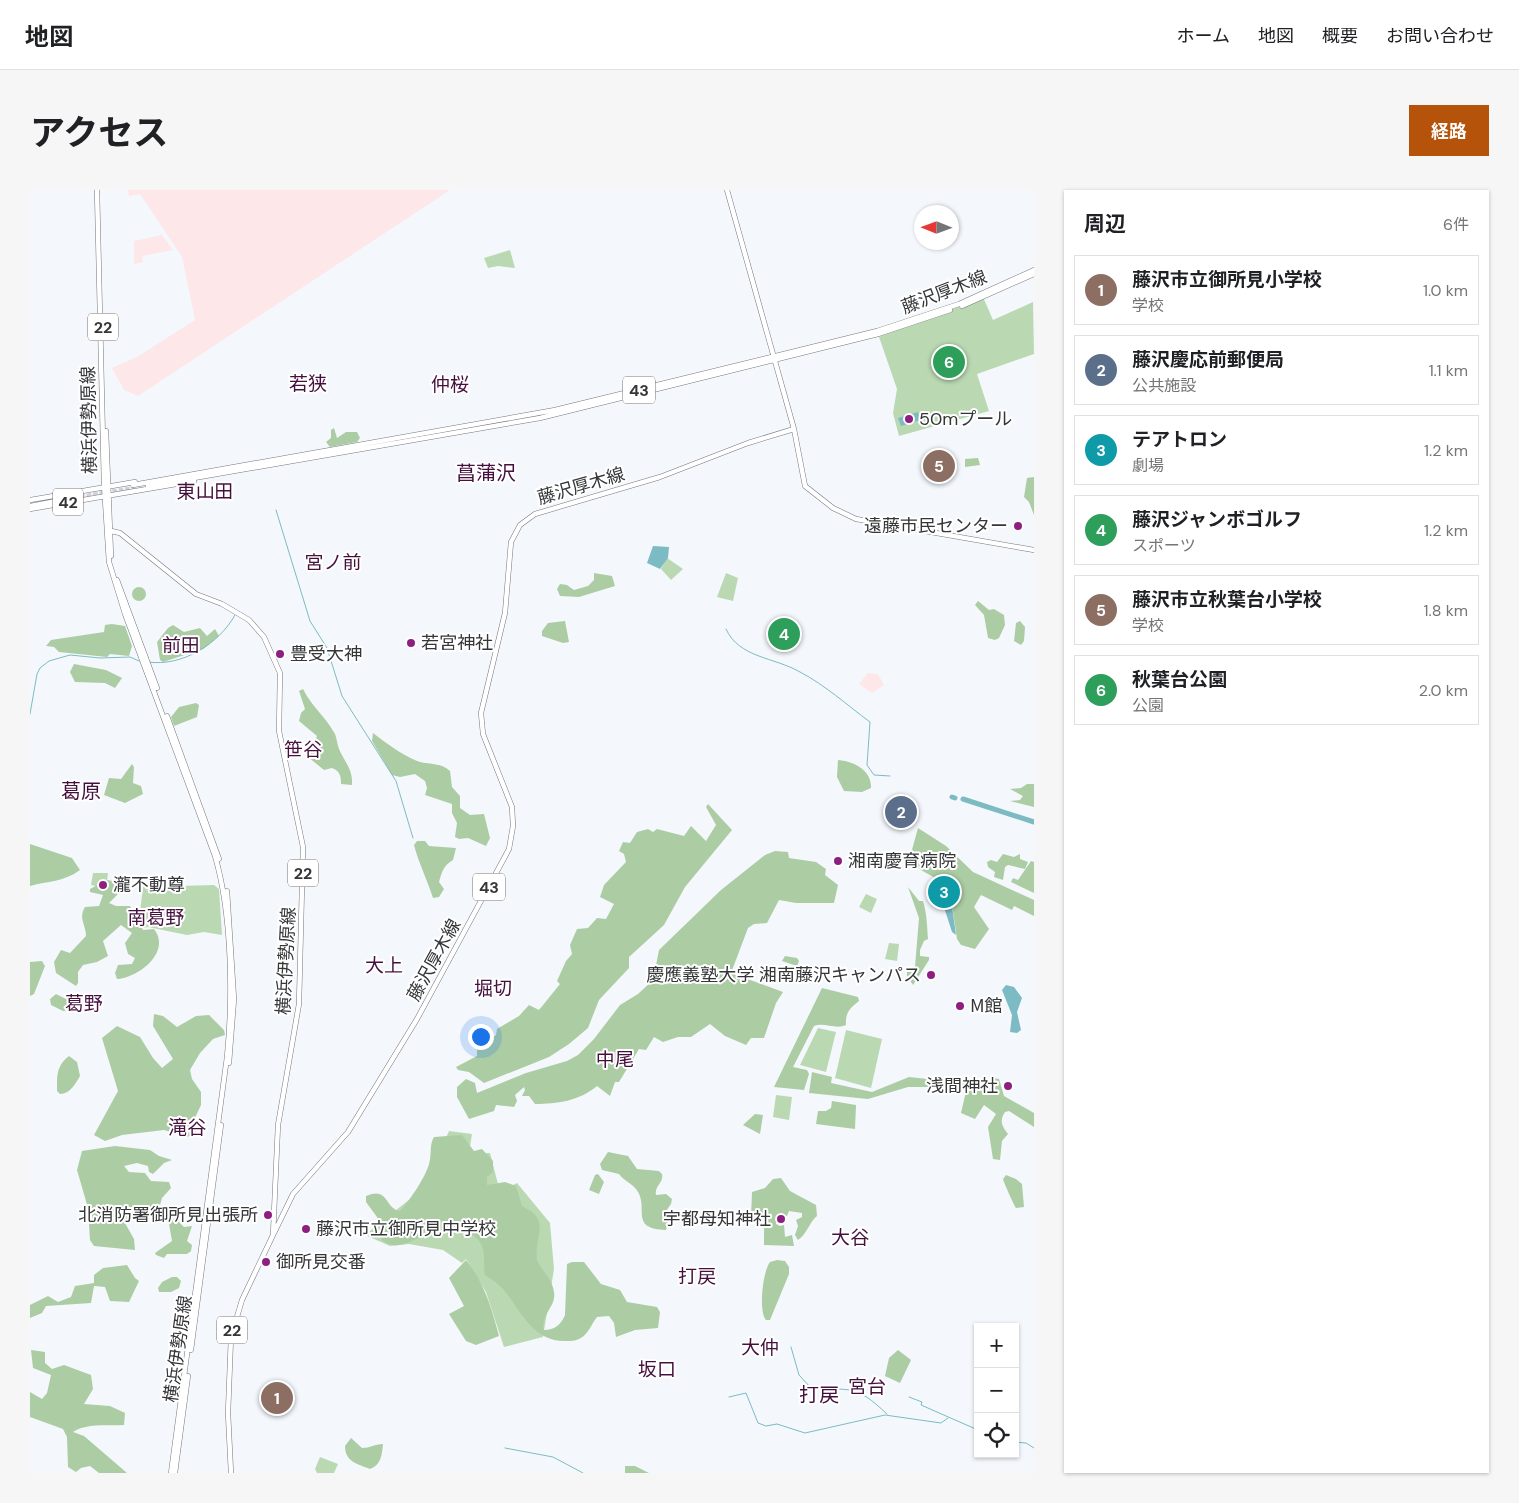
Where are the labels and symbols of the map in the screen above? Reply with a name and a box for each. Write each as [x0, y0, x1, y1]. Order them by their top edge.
north arrow [914, 205, 959, 250]
street label: 藤沢厚木線 [898, 265, 990, 319]
road number: 22 [88, 314, 118, 340]
pin: 6 [933, 343, 965, 381]
street label: 横浜伊勢原線 [76, 366, 102, 474]
district label: 若狭 [289, 371, 327, 396]
district label: 仲桜 [431, 372, 469, 397]
road number: 43 [623, 376, 655, 404]
place label: 50mプール [919, 407, 1012, 431]
marker: 50mプール [903, 413, 915, 425]
pin: 5 [923, 447, 955, 485]
district label: 菖蒲沢 [456, 460, 516, 486]
street label: 藤沢厚木線 [534, 462, 628, 510]
district label: 東山田 [176, 479, 234, 504]
road number: 42 [53, 488, 83, 516]
place label: 遠藤市民センター [864, 514, 1008, 538]
marker: 遠藤市民センター [1012, 520, 1024, 532]
district label: 宮ノ前 [304, 550, 362, 575]
pin: 4 [768, 615, 800, 653]
place label: 若宮神社 [421, 631, 493, 655]
district label: 前田 [162, 633, 200, 658]
marker: 若宮神社 [405, 637, 417, 649]
place label: 豊受大神 [290, 642, 362, 666]
marker: 豊受大神 [274, 648, 286, 660]
district label: 笹谷 [284, 737, 322, 762]
district label: 葛原 [61, 778, 101, 804]
pin: 2 [885, 793, 917, 831]
place label: 湘南慶育病院 [848, 849, 956, 873]
marker: 湘南慶育病院 [832, 855, 844, 867]
road number: 22 [288, 860, 318, 886]
place label: 瀧不動尊 [113, 873, 185, 897]
pin: 3 [928, 873, 960, 911]
road number: 43 [473, 874, 505, 900]
marker: 瀧不動尊 [97, 879, 109, 891]
district label: 南葛野 [127, 905, 185, 930]
street label: 横浜伊勢原線 [271, 906, 301, 1016]
street label: 藤沢厚木線 [402, 915, 466, 1005]
district label: 大上 [365, 953, 403, 978]
place label: 慶應義塾大学 湘南藤沢キャンパス [646, 963, 921, 987]
marker: 慶應義塾大学 湘南藤沢キャンパス [925, 969, 937, 981]
district label: 堀切 [474, 976, 512, 1001]
district label: 葛野 [65, 991, 103, 1016]
place label: Μ館 [970, 994, 1003, 1018]
marker: Μ館 [954, 1000, 966, 1012]
your location [468, 1024, 494, 1050]
district label: 中尾 [596, 1047, 634, 1072]
place label: 浅間神社 [926, 1074, 998, 1098]
marker: 浅間神社 [1002, 1080, 1014, 1092]
district label: 滝谷 [168, 1115, 206, 1140]
place label: 北消防署御所見出張所 [78, 1203, 258, 1227]
place label: 宇都母知神社 [663, 1207, 771, 1231]
marker: 北消防署御所見出張所 [262, 1209, 274, 1221]
marker: 宇都母知神社 [775, 1213, 787, 1225]
place label: 藤沢市立御所見中学校 [316, 1217, 496, 1241]
marker: 藤沢市立御所見中学校 [300, 1223, 312, 1235]
district label: 大谷 [831, 1225, 869, 1250]
place label: 御所見交番 [276, 1250, 366, 1274]
marker: 御所見交番 [260, 1256, 272, 1268]
district label: 打戻 [678, 1264, 716, 1289]
street label: 横浜伊勢原線 [159, 1294, 197, 1404]
road number: 22 [217, 1316, 247, 1344]
district label: 大仲 [741, 1335, 779, 1360]
district label: 坂口 [638, 1357, 676, 1382]
district label: 宮台 [848, 1374, 886, 1399]
pin: 1 [261, 1379, 293, 1417]
district label: 打戻 [799, 1382, 839, 1408]

